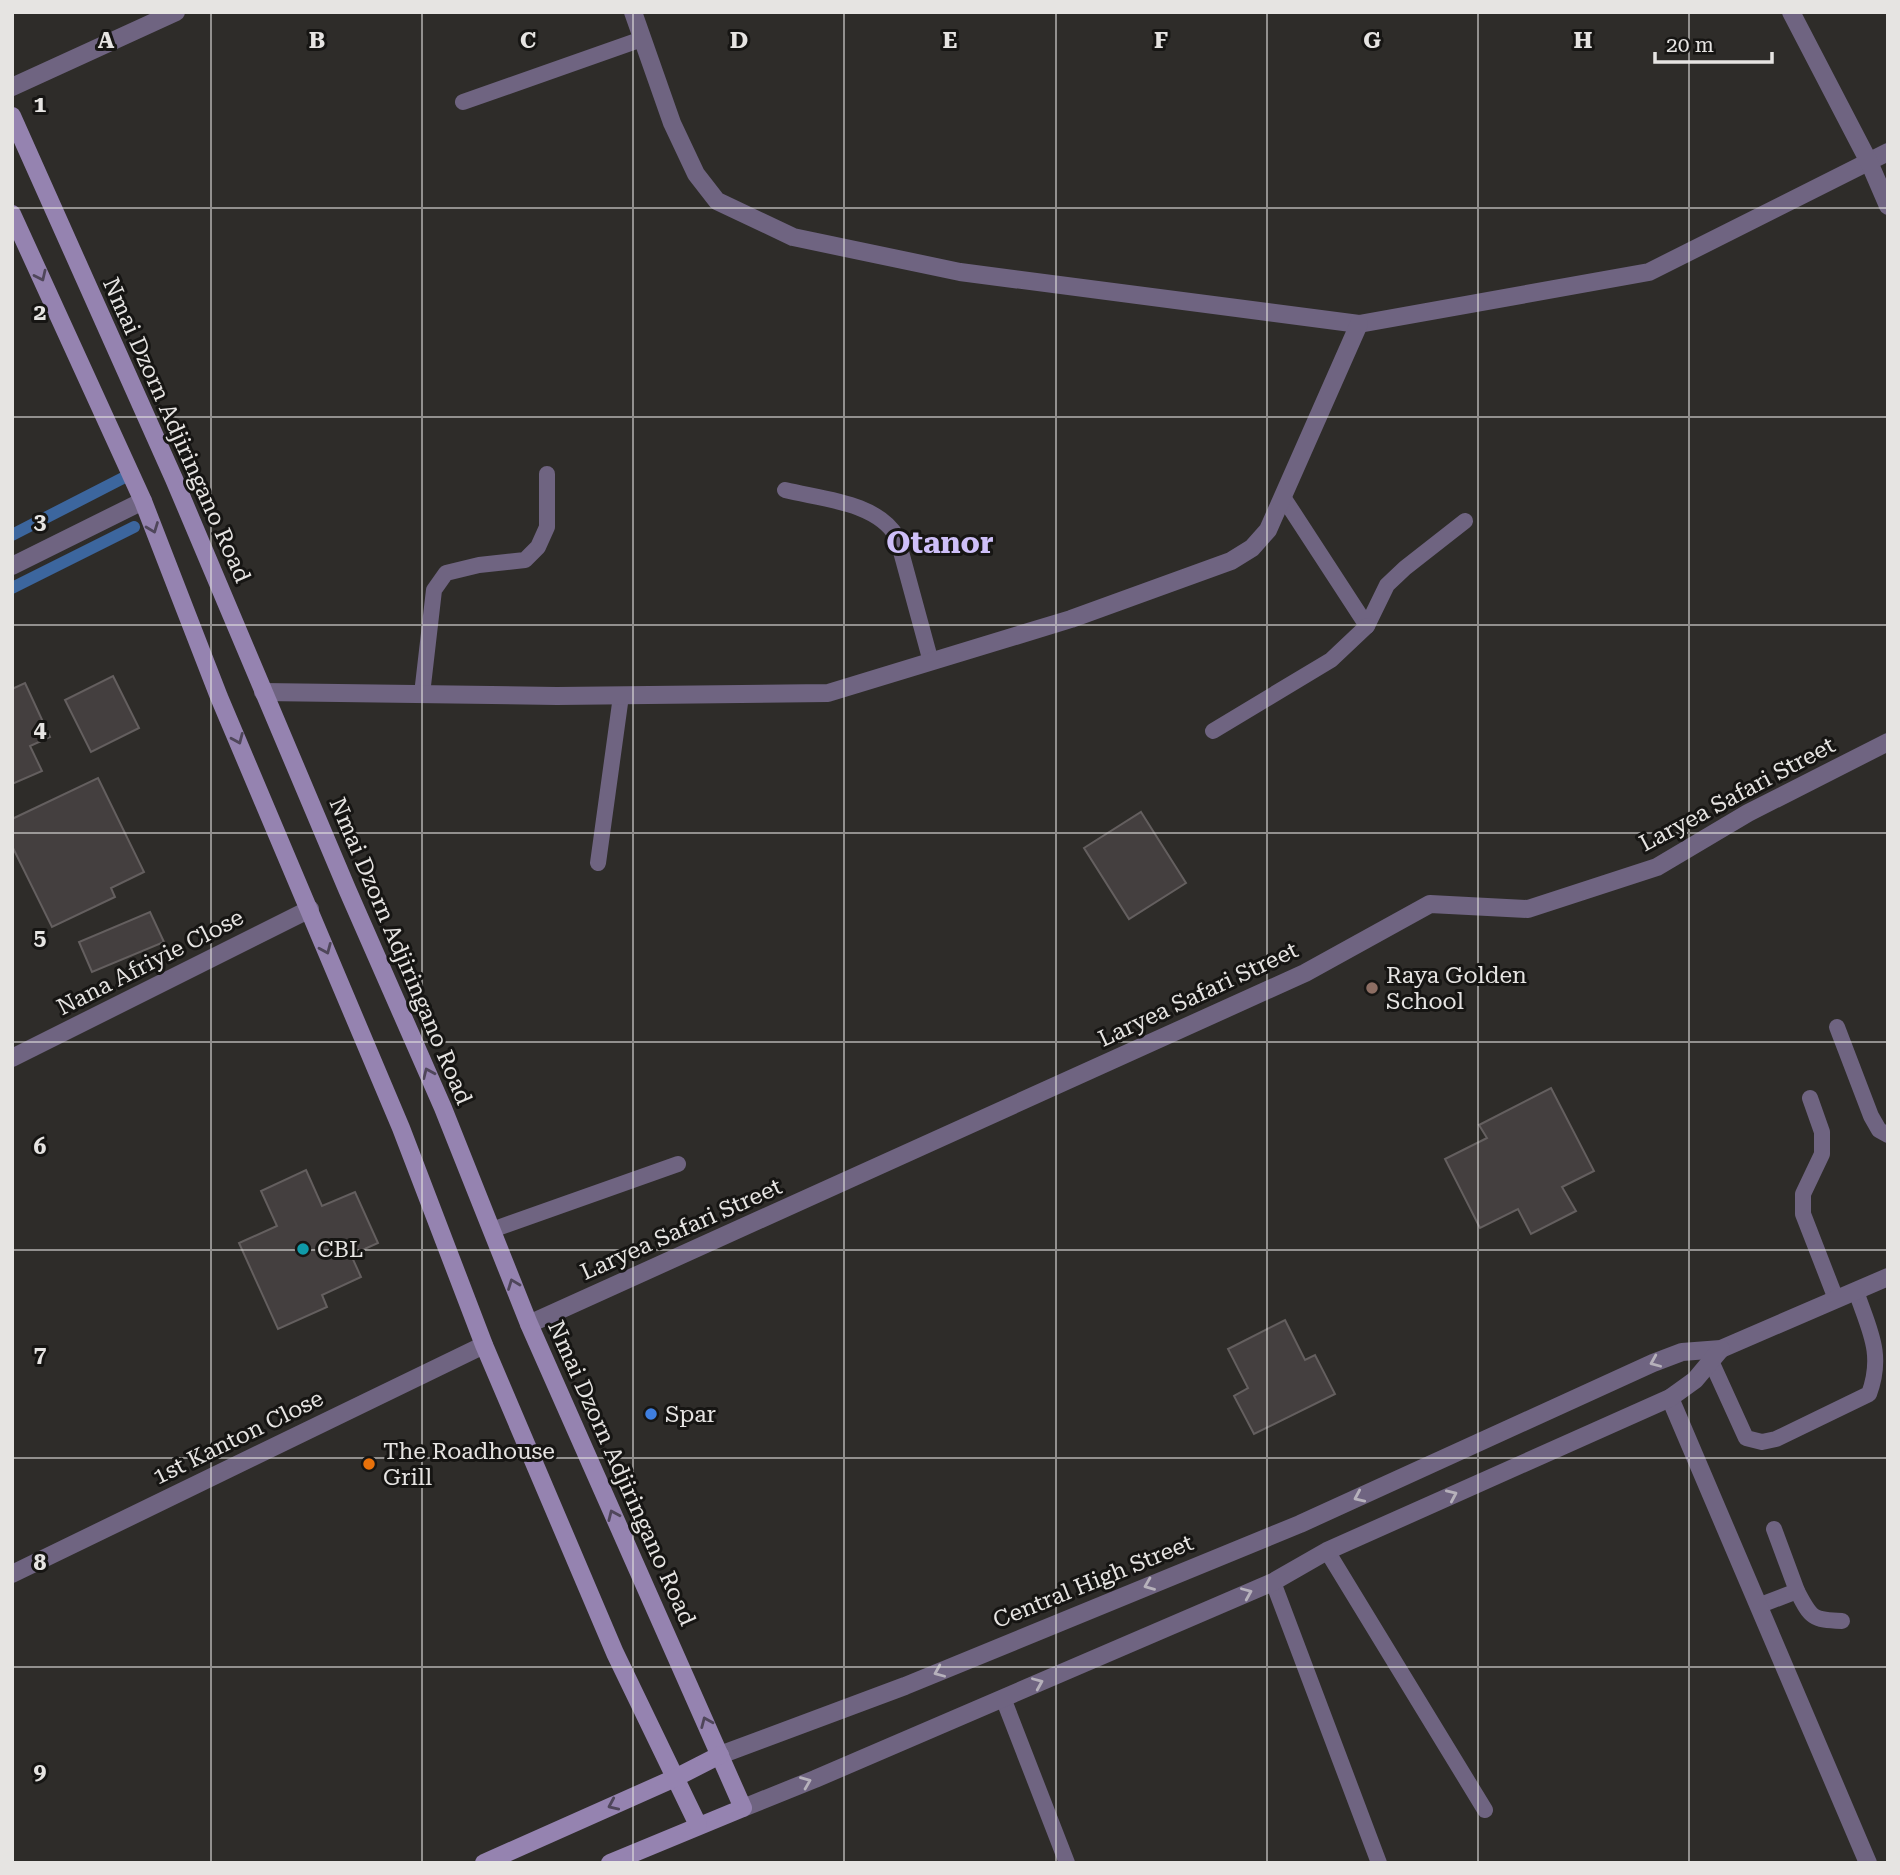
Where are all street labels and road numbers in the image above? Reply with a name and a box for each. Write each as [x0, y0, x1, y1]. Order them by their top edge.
street label: Nmai Dzorn Adjiringano Road [97, 274, 256, 587]
street label: Laryea Safari Street [1635, 731, 1840, 857]
street label: Nmai Dzorn Adjiringano Road [323, 794, 478, 1109]
street label: Nana Afriyie Close [52, 904, 248, 1021]
street label: Laryea Safari Street [1094, 936, 1303, 1053]
street label: Laryea Safari Street [576, 1173, 786, 1286]
street label: Nmai Dzorn Adjiringano Road [542, 1317, 701, 1630]
street label: 1st Kanton Close [149, 1385, 328, 1490]
street label: Central High Street [989, 1529, 1198, 1634]

